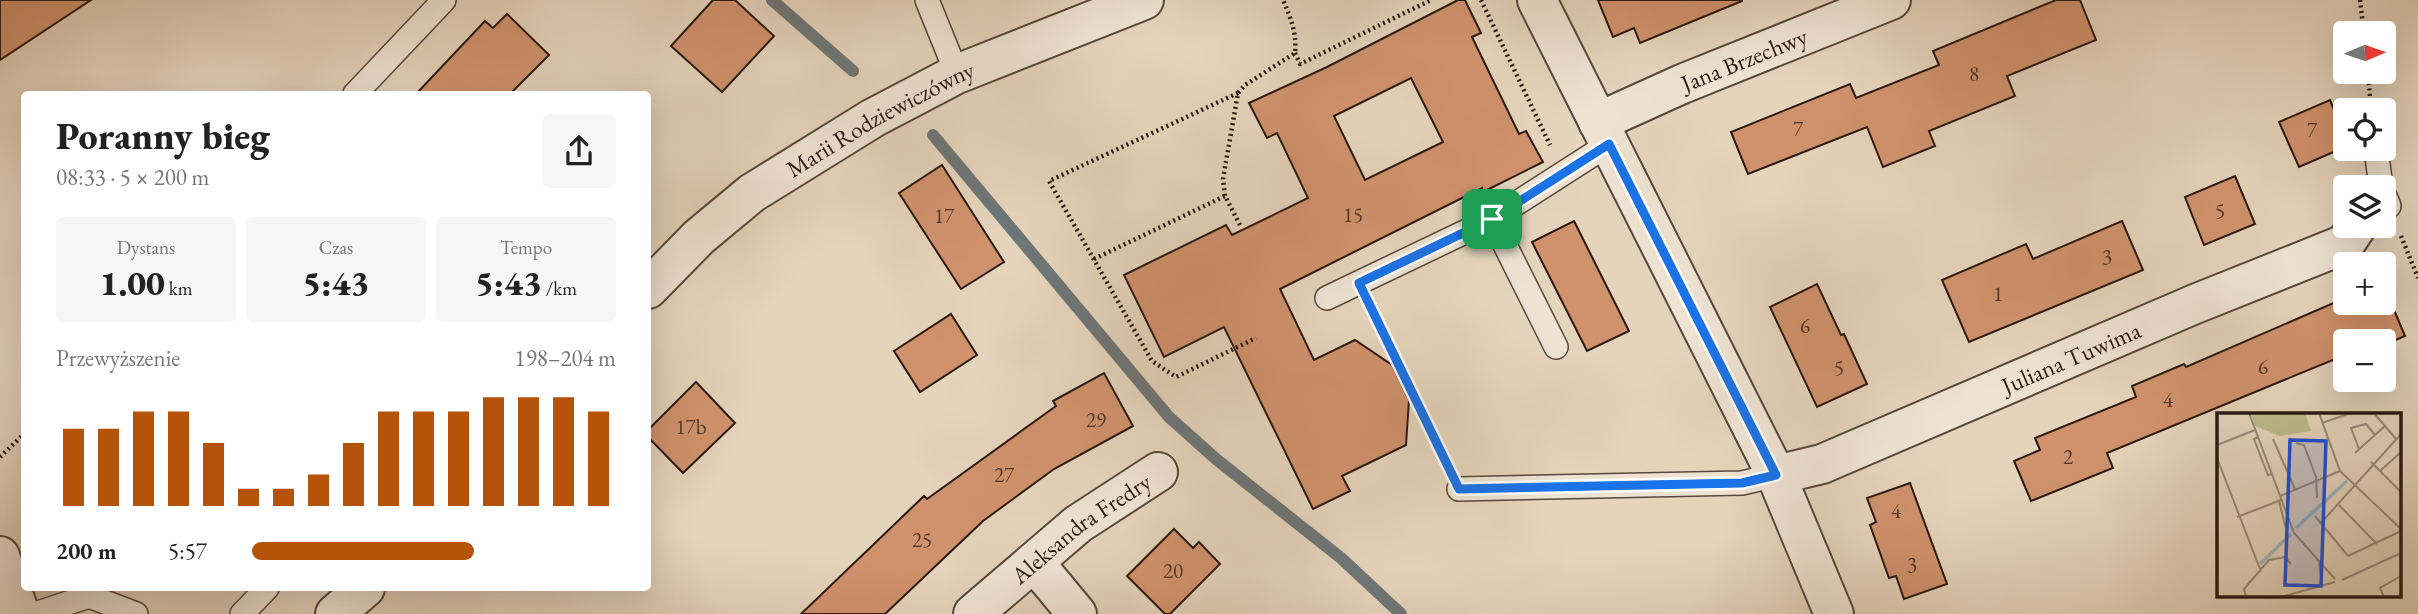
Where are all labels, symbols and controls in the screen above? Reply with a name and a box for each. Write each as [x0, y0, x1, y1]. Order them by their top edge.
street label: Jana Brzechwy [1674, 20, 1812, 99]
north arrow [2333, 21, 2396, 84]
map controls [2333, 21, 2396, 392]
street label: Marii Rodziewiczówny [780, 53, 979, 184]
house number: 8 [1969, 60, 1979, 87]
button: locate [2333, 98, 2396, 161]
text: Poranny bieg [56, 111, 270, 160]
button: share [542, 114, 616, 188]
house number: 7 [1793, 115, 1804, 142]
house number: 7 [2307, 116, 2318, 143]
text: 08:33 · 5 × 200 m [56, 162, 209, 192]
button: layers [2333, 175, 2396, 238]
pin [1462, 189, 1522, 249]
house number: 5 [2215, 197, 2225, 224]
icon: arrive [1473, 200, 1511, 238]
house number: 15 [1343, 201, 1363, 228]
house number: 17 [934, 202, 955, 229]
text: Dystans [117, 235, 175, 260]
text: Czas [319, 235, 353, 260]
text: Tempo [500, 235, 552, 260]
house number: 3 [2102, 243, 2112, 270]
button: + [2333, 252, 2396, 315]
text: 1.00 [100, 260, 165, 305]
text: 5:43 [303, 260, 369, 305]
text: 5:43 [475, 260, 542, 305]
text: km [165, 276, 193, 301]
text: /km [542, 276, 577, 301]
house number: 1 [1993, 280, 2003, 307]
house number: 6 [1800, 312, 1810, 339]
street label: Juliana Tuwima [1995, 314, 2146, 402]
button: − [2333, 329, 2396, 392]
text: Przewyższenie [56, 343, 180, 373]
text: 198–204 m [515, 343, 616, 373]
house number: 6 [2258, 353, 2268, 380]
house number: 5 [1834, 354, 1844, 381]
house number: 4 [2163, 386, 2174, 413]
house number: 29 [1086, 406, 1106, 433]
house number: 17b [676, 413, 707, 440]
inset map [2217, 413, 2400, 596]
house number: 2 [2063, 443, 2073, 470]
house number: 27 [994, 461, 1015, 488]
street label: Aleksandra Fredry [1003, 465, 1157, 591]
house number: 4 [1891, 497, 1902, 524]
house number: 25 [912, 526, 932, 553]
text: 200 m [56, 536, 117, 566]
text: 5:57 [168, 536, 207, 566]
house number: 3 [1907, 551, 1917, 578]
house number: 20 [1163, 557, 1183, 584]

